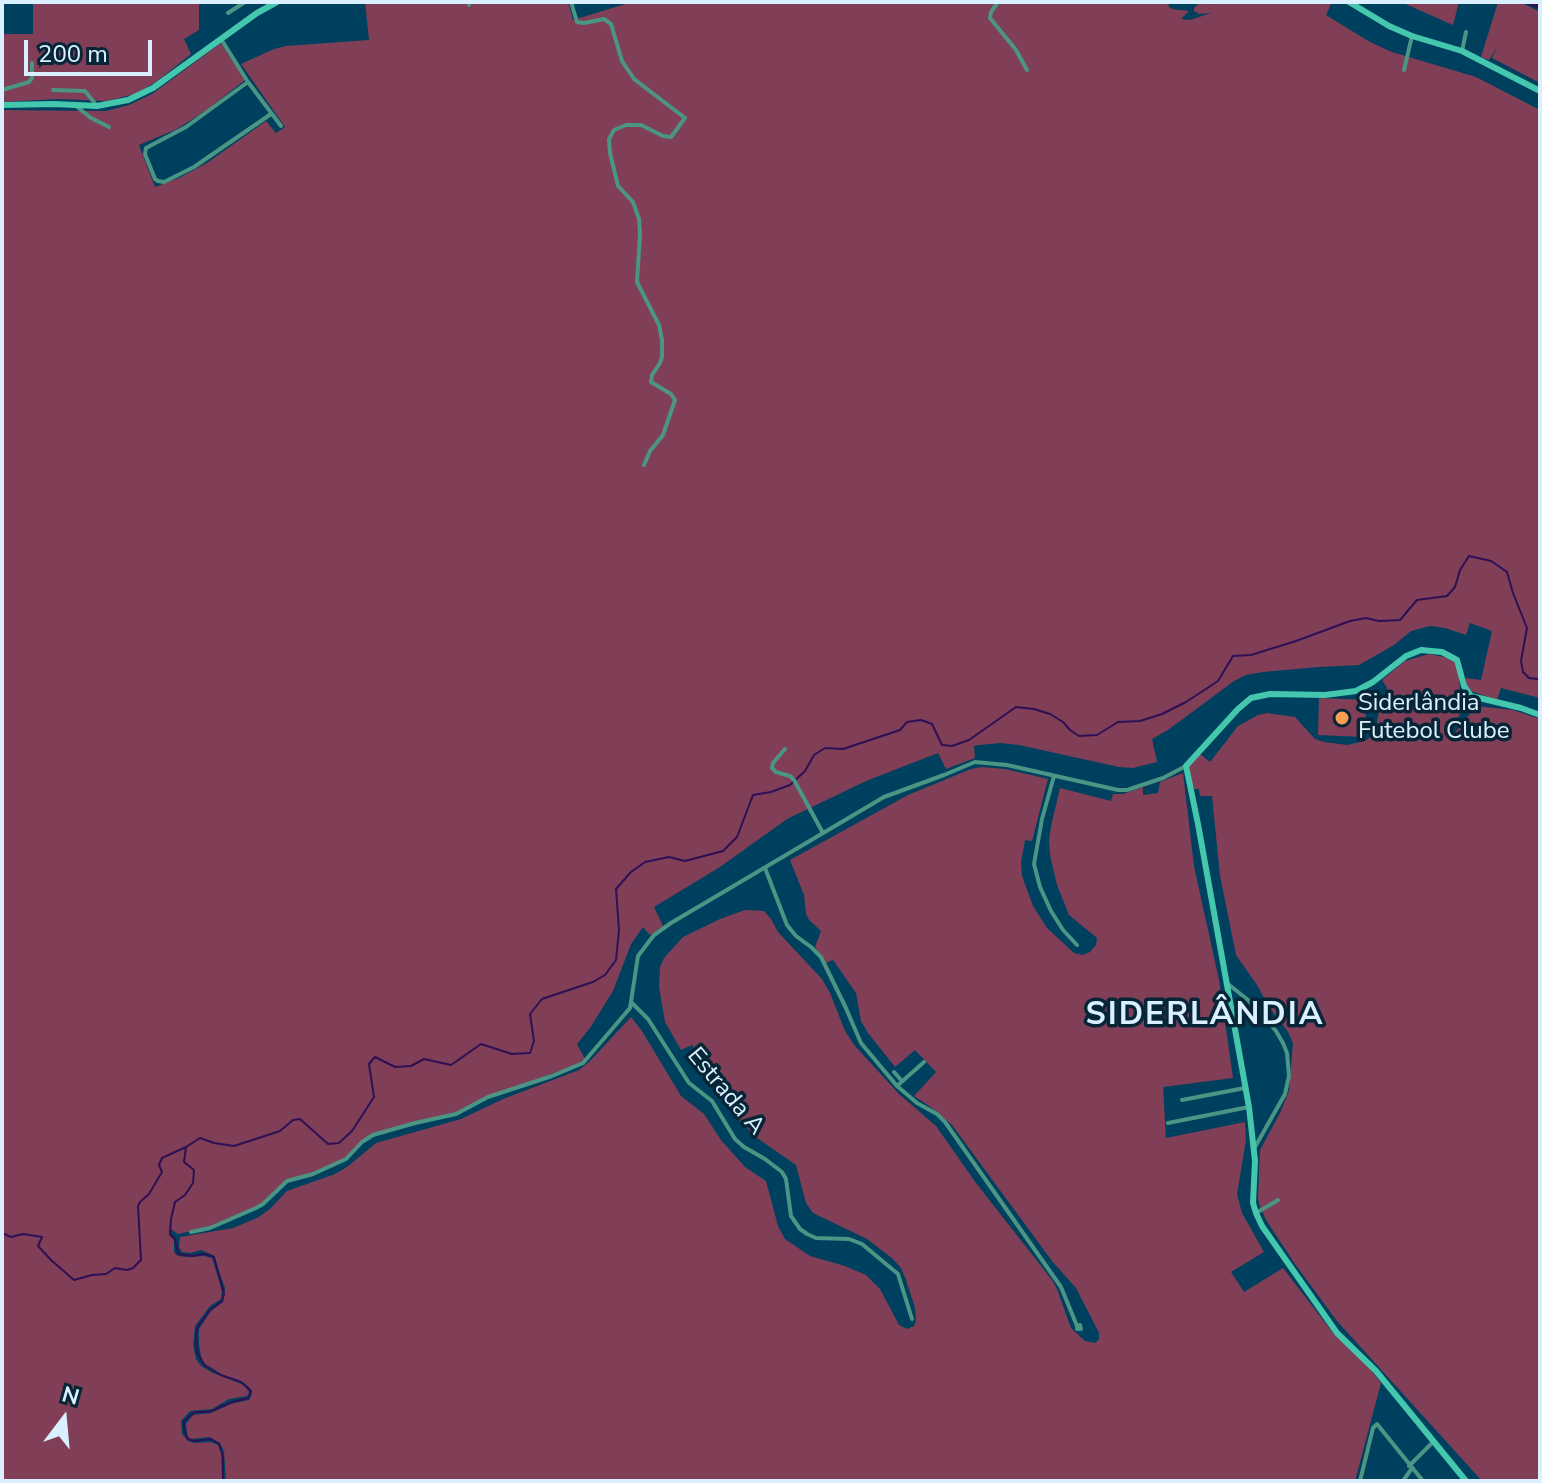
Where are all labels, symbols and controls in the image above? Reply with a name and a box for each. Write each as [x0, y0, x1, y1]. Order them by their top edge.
scale bar [28, 24, 156, 74]
text: 200 m [38, 38, 108, 70]
place label: Siderlândia Futebol Clube [1358, 690, 1509, 746]
marker: Siderlândia Futebol Clube [1333, 709, 1351, 727]
district label: SIDERLÂNDIA [1085, 997, 1325, 1035]
street label: Estrada A [680, 1042, 770, 1142]
north arrow [24, 1379, 104, 1459]
text: N [59, 1379, 83, 1413]

